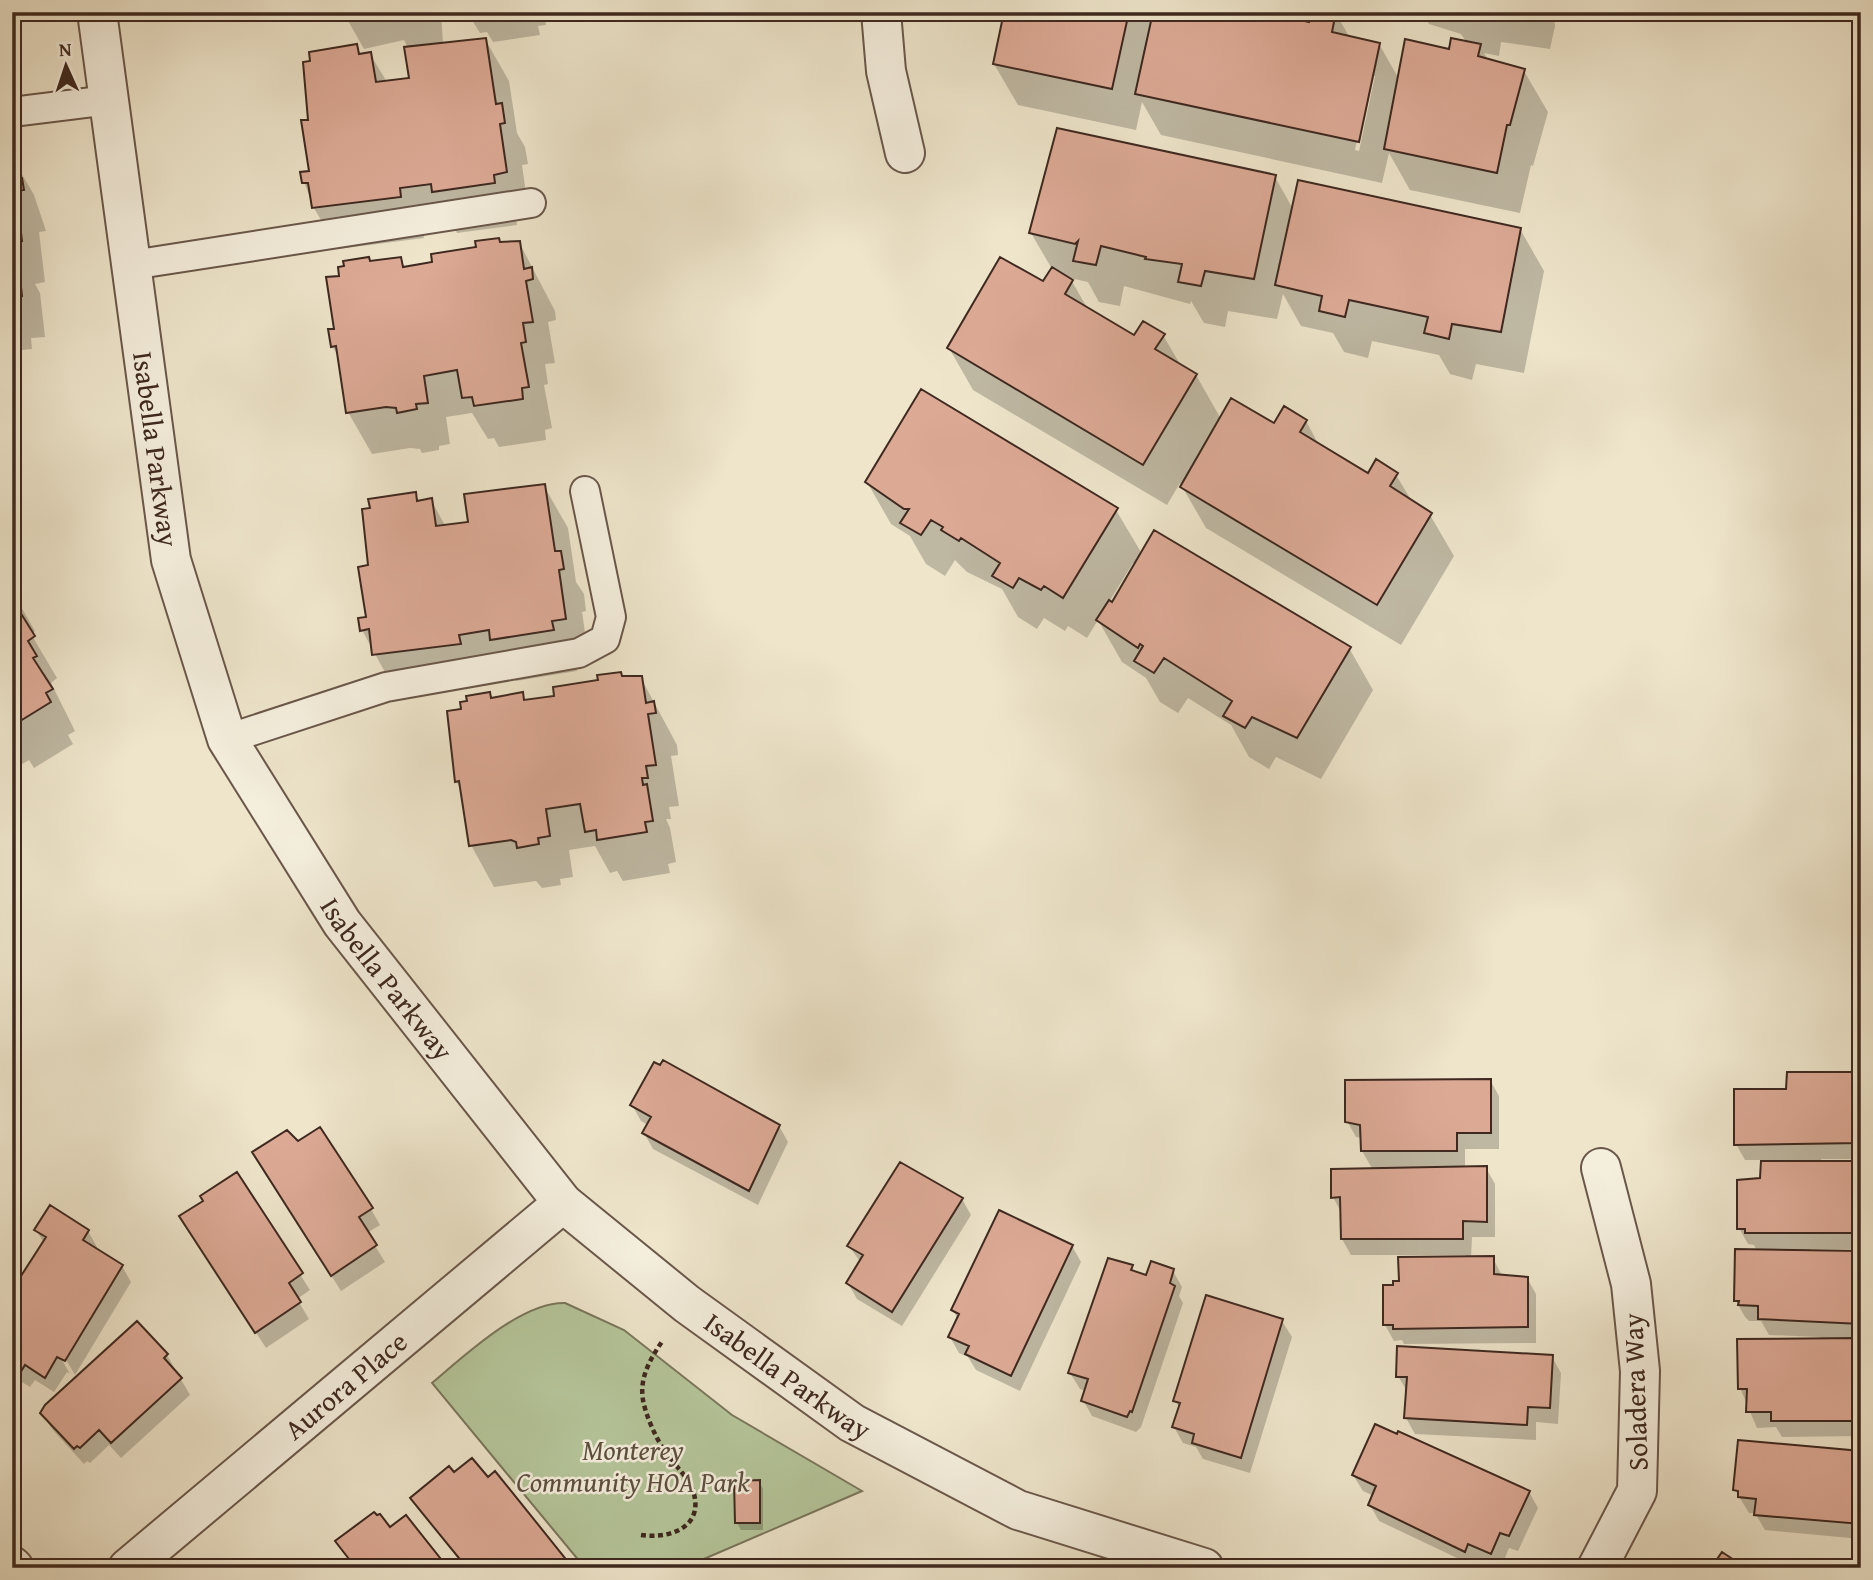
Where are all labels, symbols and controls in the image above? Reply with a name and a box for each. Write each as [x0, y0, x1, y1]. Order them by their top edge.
north arrow [32, 32, 102, 102]
text: N [58, 35, 72, 63]
street label: Isabella Parkway [123, 349, 190, 549]
street label: Isabella Parkway [311, 889, 464, 1069]
street label: Isabella Parkway [696, 1302, 878, 1449]
street label: Soladera Way [1611, 1312, 1658, 1472]
street label: Aurora Place [275, 1321, 416, 1449]
park label: Monterey Community HOA Park [516, 1429, 750, 1502]

